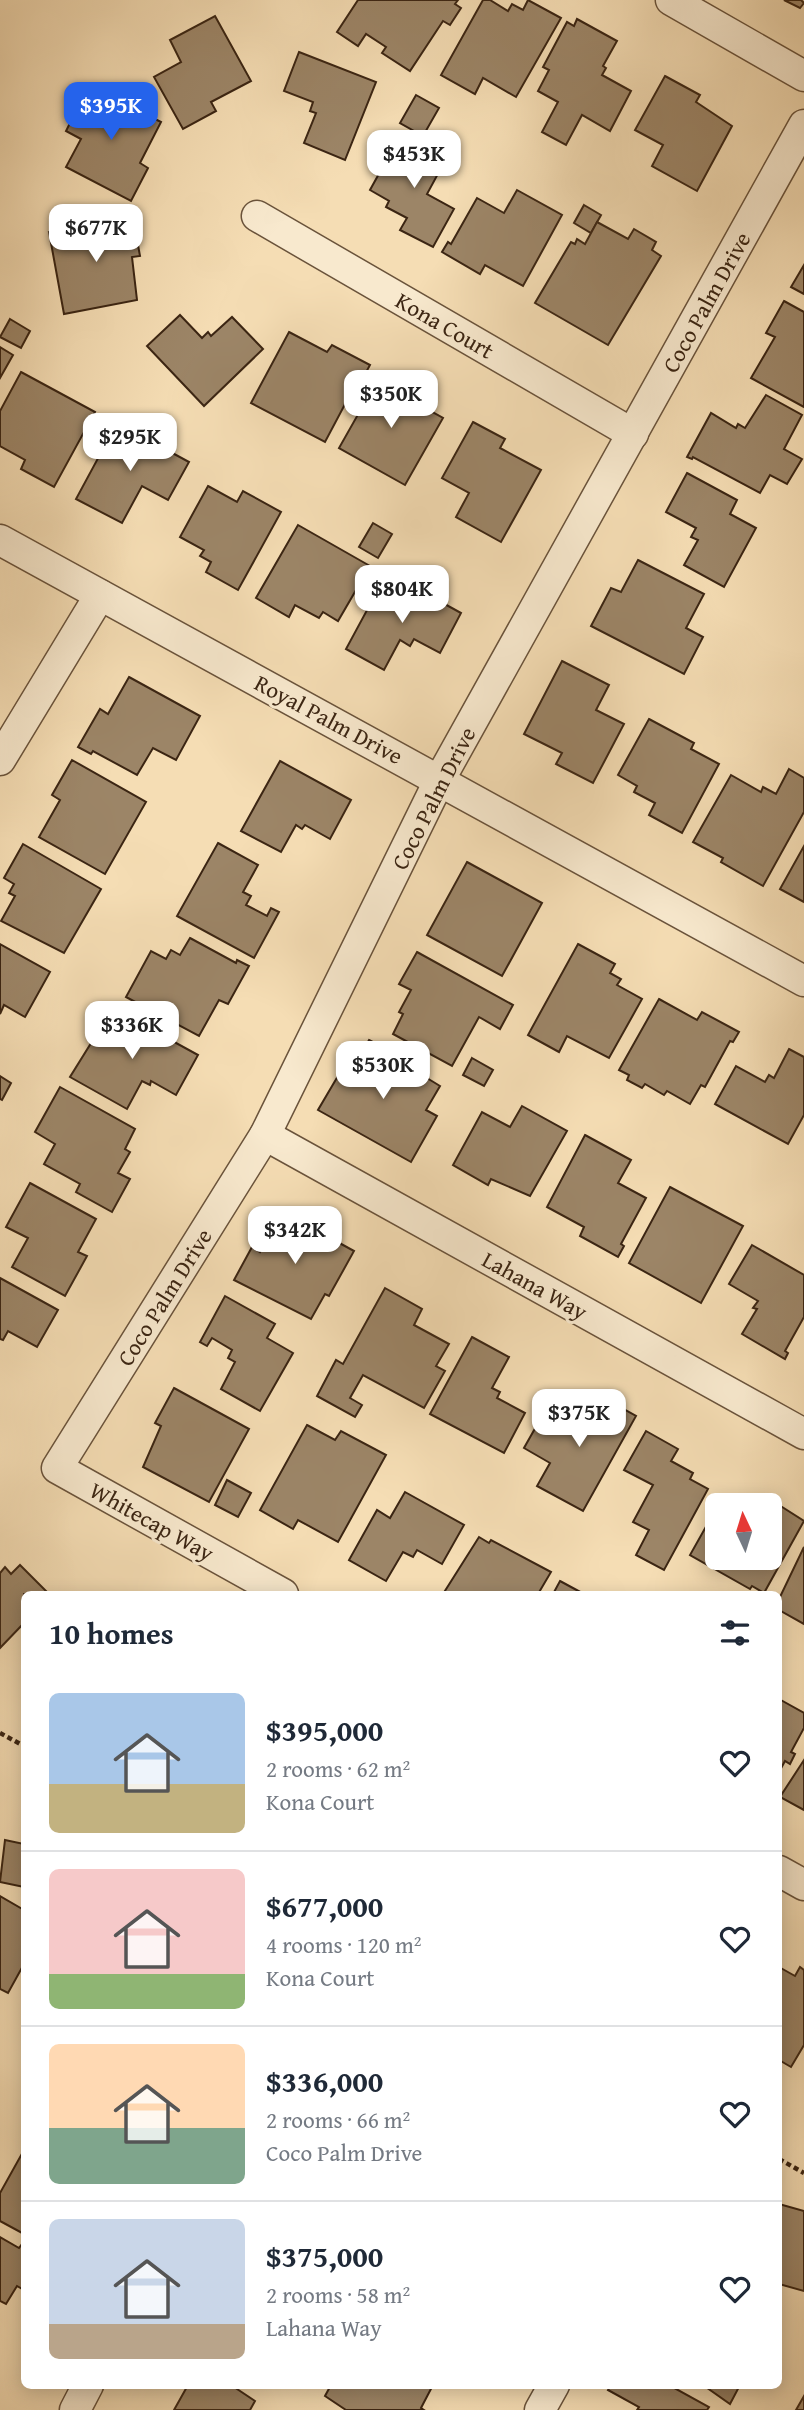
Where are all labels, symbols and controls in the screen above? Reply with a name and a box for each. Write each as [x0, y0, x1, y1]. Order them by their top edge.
pin: $395K [62, 82, 160, 142]
text: $395K [80, 88, 142, 121]
pin: $453K [365, 130, 463, 190]
text: $453K [383, 136, 445, 169]
pin: $677K [47, 204, 145, 264]
text: $677K [65, 210, 127, 243]
street label: Coco Palm Drive [654, 226, 758, 378]
street label: Kona Court [390, 284, 500, 366]
pin: $350K [342, 370, 440, 430]
text: $350K [360, 376, 422, 409]
pin: $295K [81, 414, 179, 473]
text: $295K [99, 419, 161, 452]
pin: $804K [353, 566, 451, 625]
text: $804K [371, 571, 433, 604]
street label: Royal Palm Drive [249, 666, 409, 772]
street label: Coco Palm Drive [383, 721, 483, 875]
pin: $336K [83, 1002, 181, 1061]
text: $336K [101, 1007, 163, 1040]
pin: $530K [334, 1042, 432, 1101]
text: $530K [352, 1047, 414, 1080]
pin: $342K [246, 1206, 344, 1266]
text: $342K [264, 1212, 326, 1245]
street label: Coco Palm Drive [109, 1222, 219, 1372]
street label: Lahana Way [476, 1243, 594, 1328]
pin: $375K [530, 1390, 628, 1449]
text: $375K [548, 1395, 610, 1428]
street label: Whitecap Way [84, 1473, 221, 1569]
north arrow [705, 1493, 782, 1570]
map controls [705, 1493, 782, 1570]
text: 10 homes [49, 1611, 174, 1655]
icon: filters [716, 1614, 754, 1652]
text: $395,000 [266, 1708, 383, 1752]
icon: home [105, 1721, 189, 1805]
icon: heart [716, 1744, 754, 1782]
text: 2 rooms · 62 m² [266, 1752, 410, 1785]
text: Kona Court [266, 1785, 374, 1818]
text: $677,000 [266, 1884, 383, 1928]
icon: home [105, 1897, 189, 1981]
icon: heart [716, 1920, 754, 1958]
text: 4 rooms · 120 m² [266, 1928, 421, 1961]
text: Kona Court [266, 1961, 374, 1994]
text: $336,000 [266, 2059, 383, 2103]
icon: home [105, 2072, 189, 2156]
icon: heart [716, 2095, 754, 2133]
text: 2 rooms · 66 m² [266, 2103, 410, 2136]
text: Coco Palm Drive [266, 2136, 422, 2169]
text: $375,000 [266, 2234, 383, 2278]
icon: home [105, 2247, 189, 2331]
icon: heart [716, 2270, 754, 2308]
text: 2 rooms · 58 m² [266, 2278, 410, 2311]
text: Lahana Way [266, 2311, 382, 2344]

